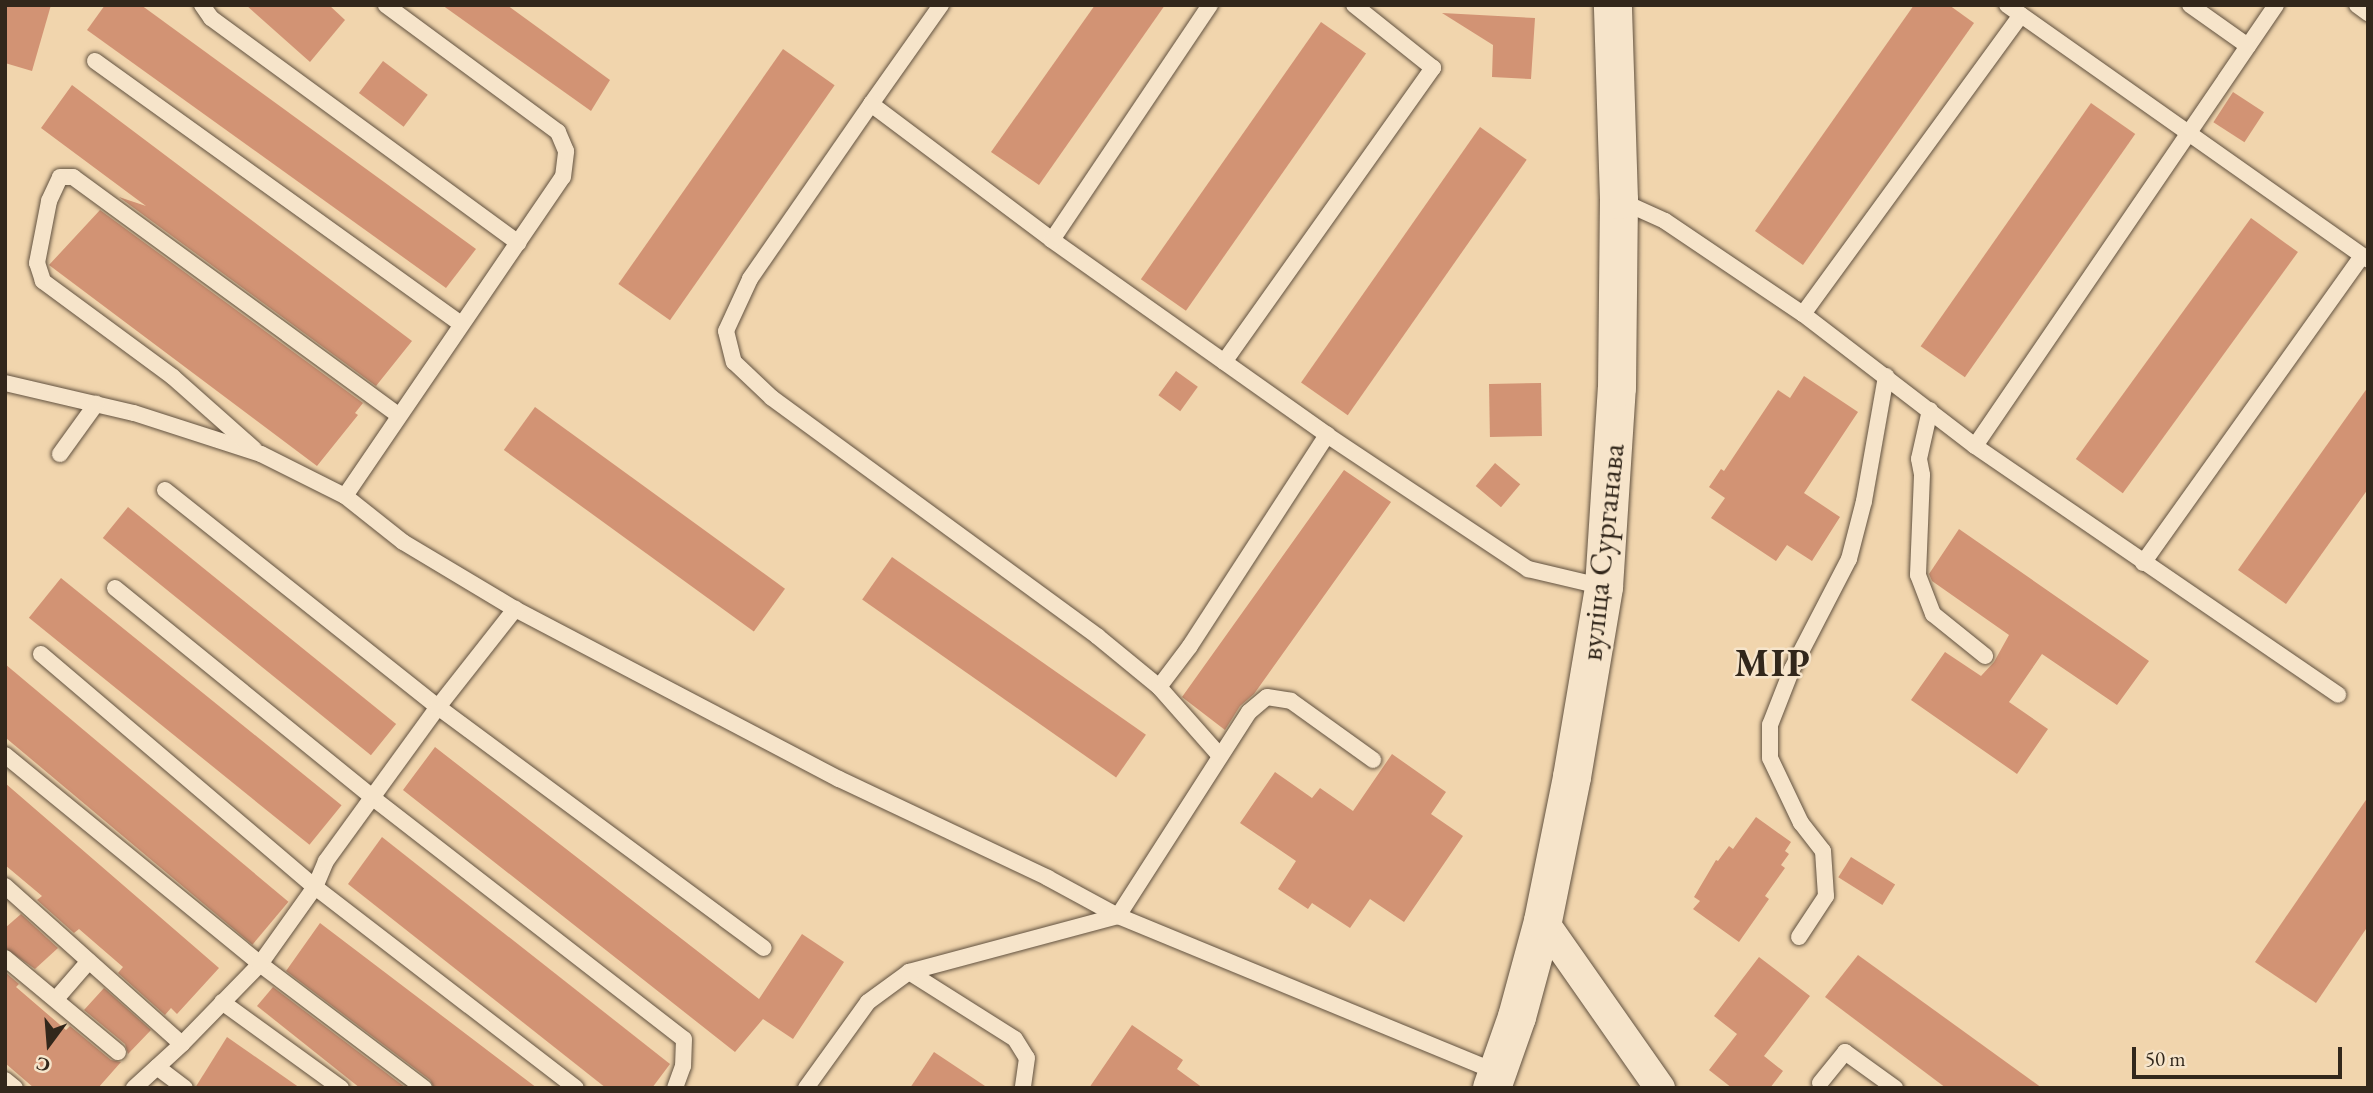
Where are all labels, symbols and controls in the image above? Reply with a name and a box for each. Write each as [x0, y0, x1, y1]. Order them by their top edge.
street label: вуліца Сурганава [1571, 441, 1633, 663]
district label: МІР [1735, 640, 1811, 686]
north arrow [14, 1009, 84, 1079]
scale bar [2135, 1034, 2345, 1078]
text: 50 m [2145, 1045, 2186, 1072]
text: С [33, 1051, 53, 1079]

